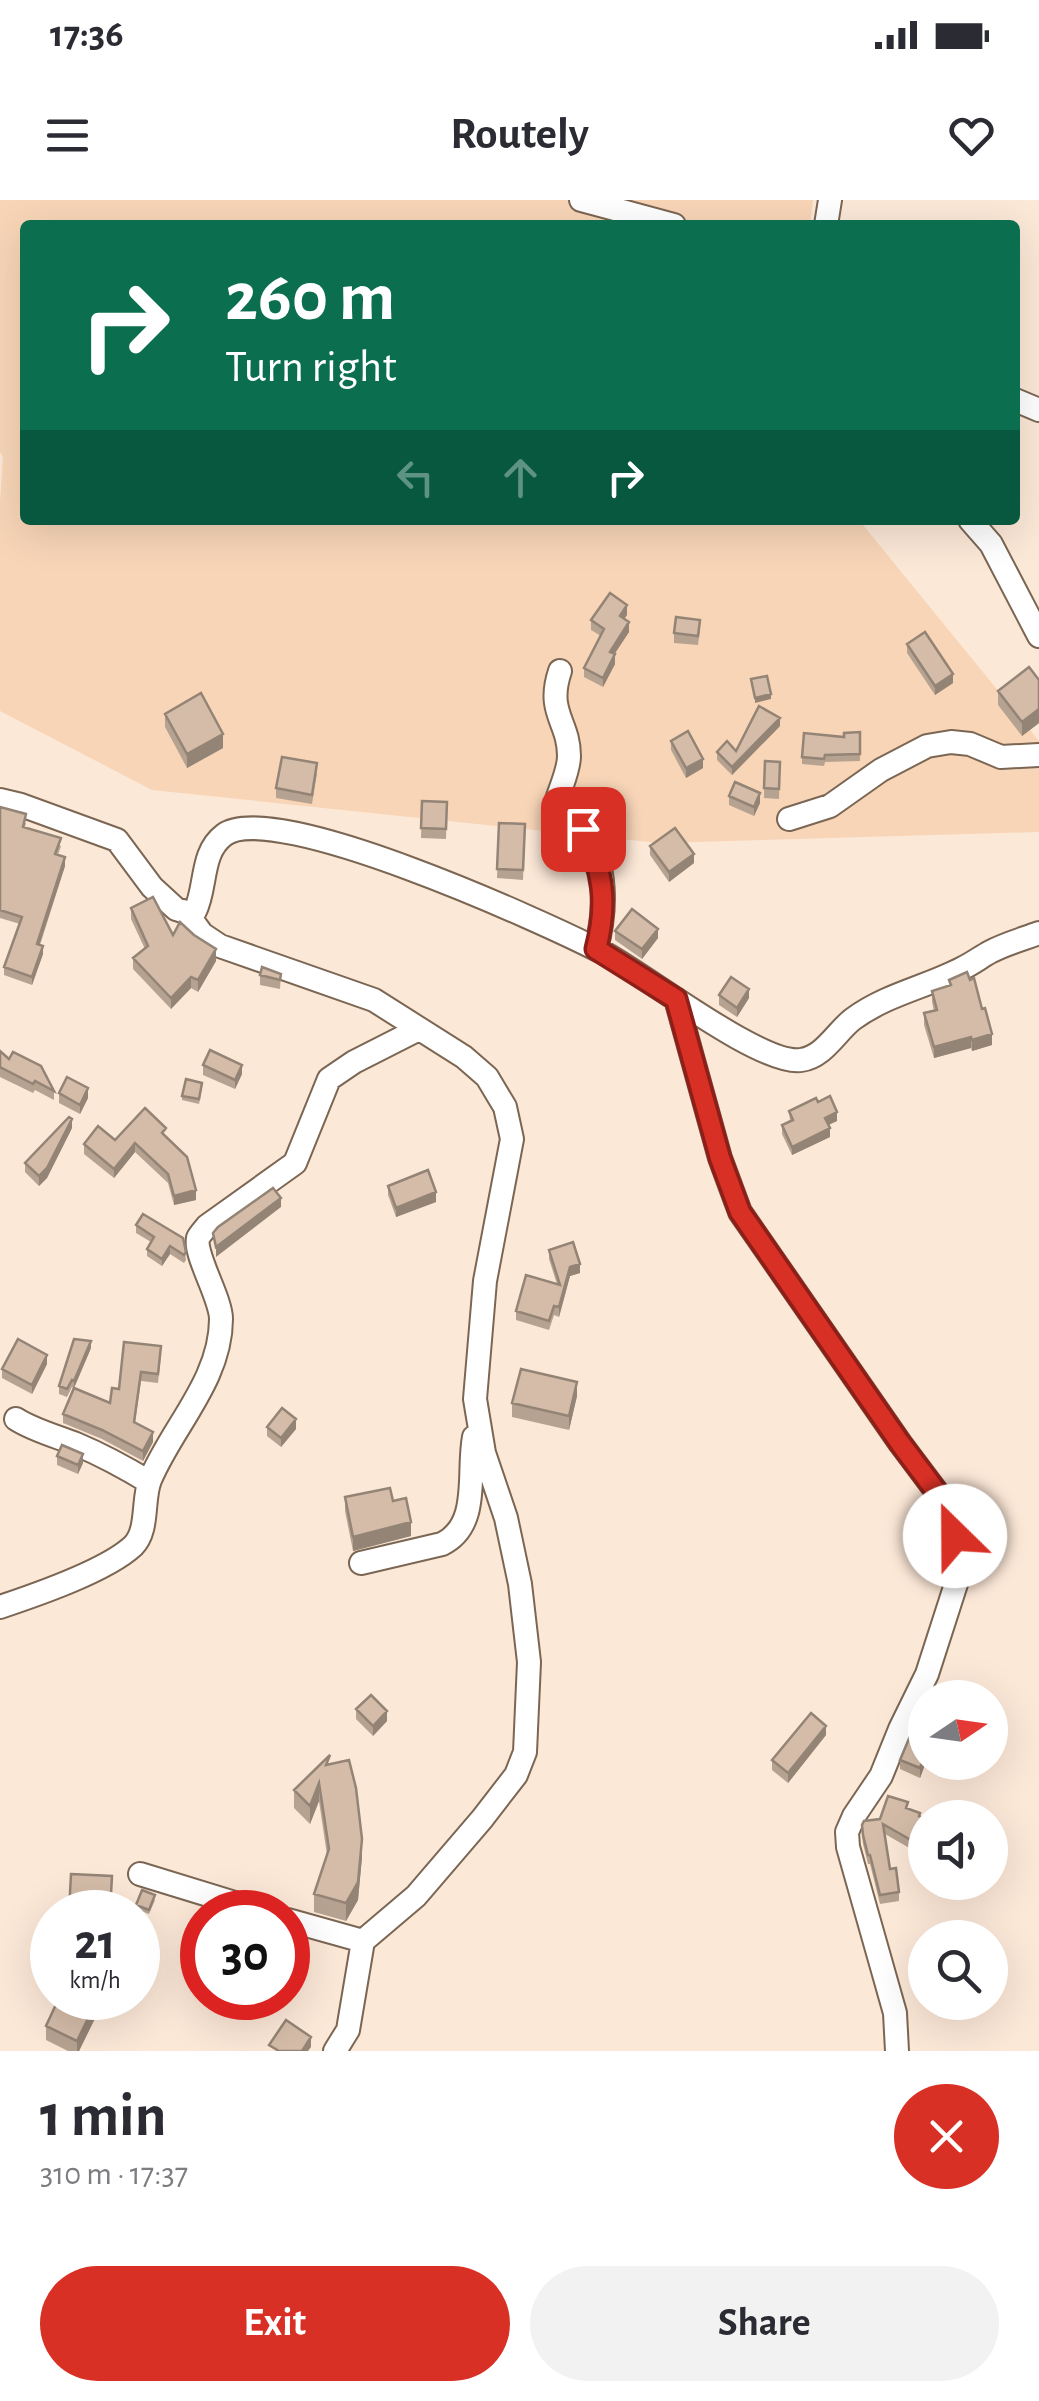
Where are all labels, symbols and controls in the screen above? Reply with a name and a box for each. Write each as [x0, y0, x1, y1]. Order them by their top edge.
text: 17:36 [50, 16, 124, 54]
icon: menu [40, 108, 95, 163]
icon: heart [944, 108, 999, 163]
text: Routely [450, 112, 589, 157]
icon: right [60, 260, 190, 390]
text: 260 m [225, 263, 395, 333]
text: Turn right [225, 345, 397, 390]
icon: left [388, 450, 443, 505]
icon: ahead [493, 450, 548, 505]
icon: right [598, 450, 653, 505]
pin [541, 787, 626, 872]
icon: arrive [556, 802, 611, 857]
position arrow [903, 1484, 1007, 1588]
north arrow [908, 1680, 1008, 1780]
map controls [908, 1680, 1008, 2020]
button: sound [908, 1800, 1008, 1900]
speed limit sign: 30 [180, 1890, 310, 2020]
text: 21 [74, 1918, 116, 1968]
button: search [908, 1920, 1008, 2020]
text: km/h [69, 1968, 121, 1993]
button: close [894, 2084, 999, 2189]
text: 1 min [40, 2087, 166, 2147]
text: 310 m · 17:37 [40, 2158, 188, 2190]
button: Exit [40, 2266, 510, 2381]
button: Share [530, 2266, 999, 2381]

